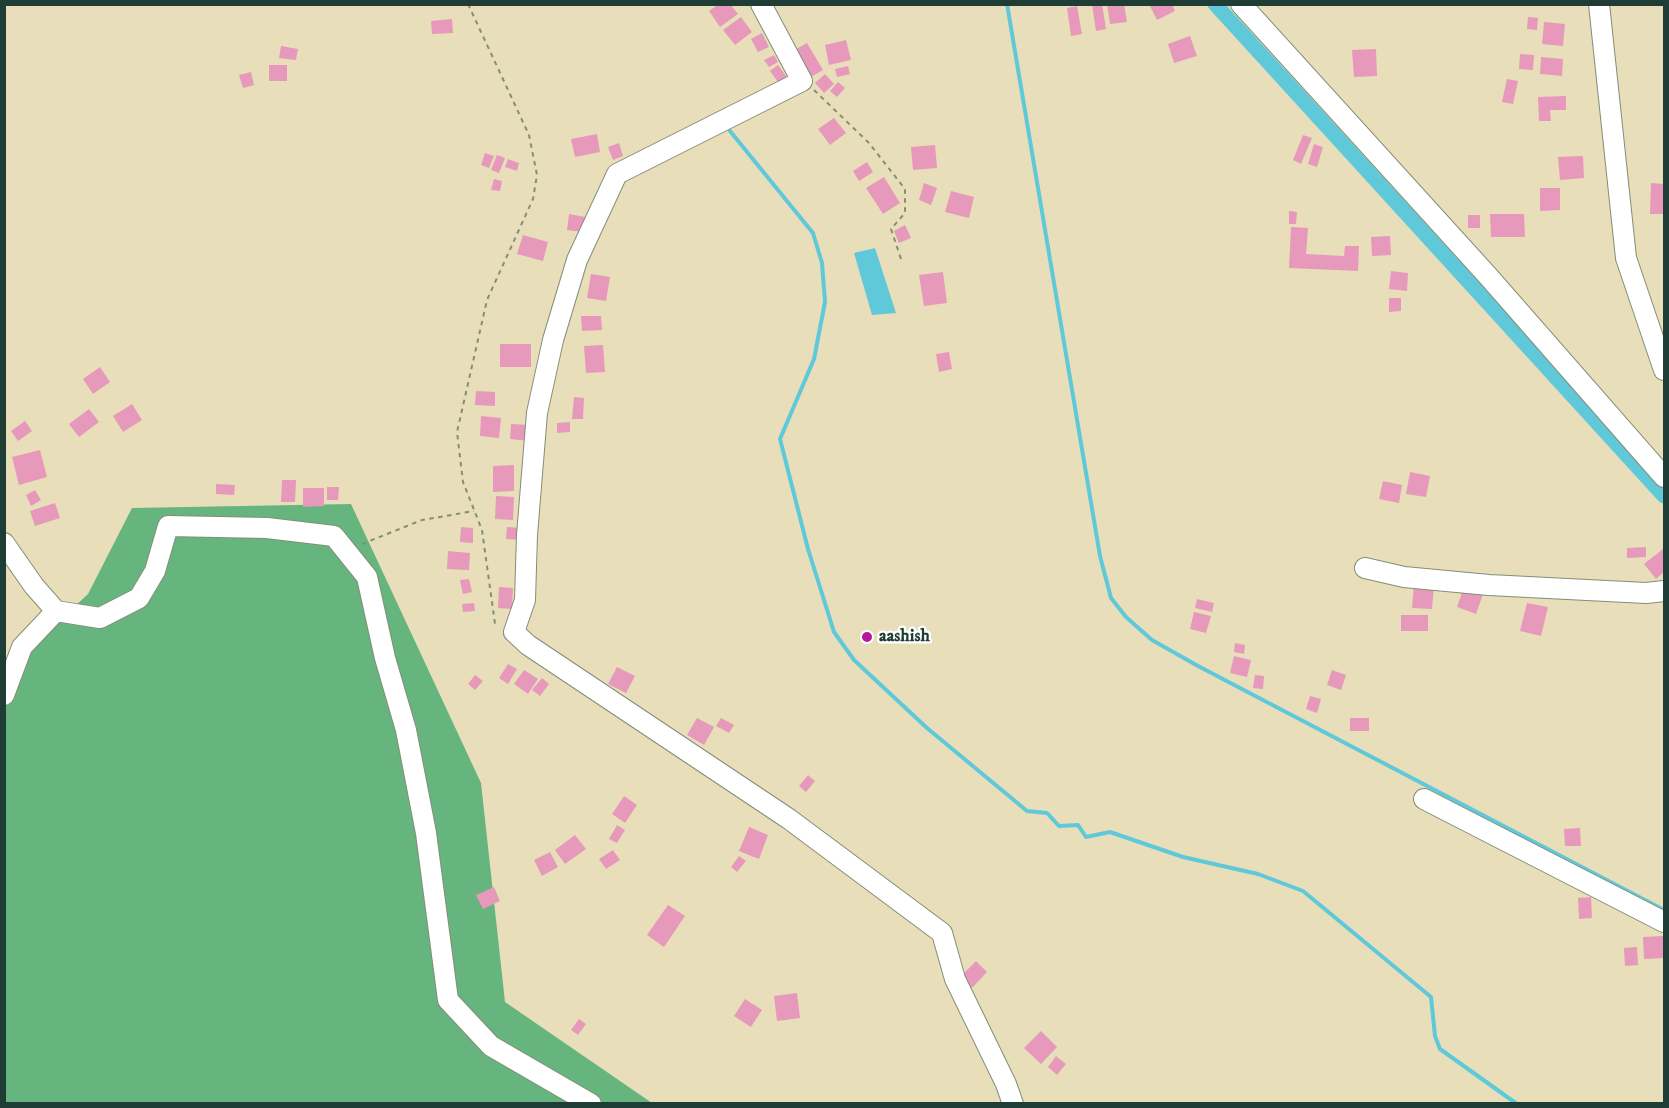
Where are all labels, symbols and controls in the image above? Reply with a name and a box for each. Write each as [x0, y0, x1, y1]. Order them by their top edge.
place label: aashish [879, 626, 930, 648]
marker: aashish [860, 630, 874, 644]

